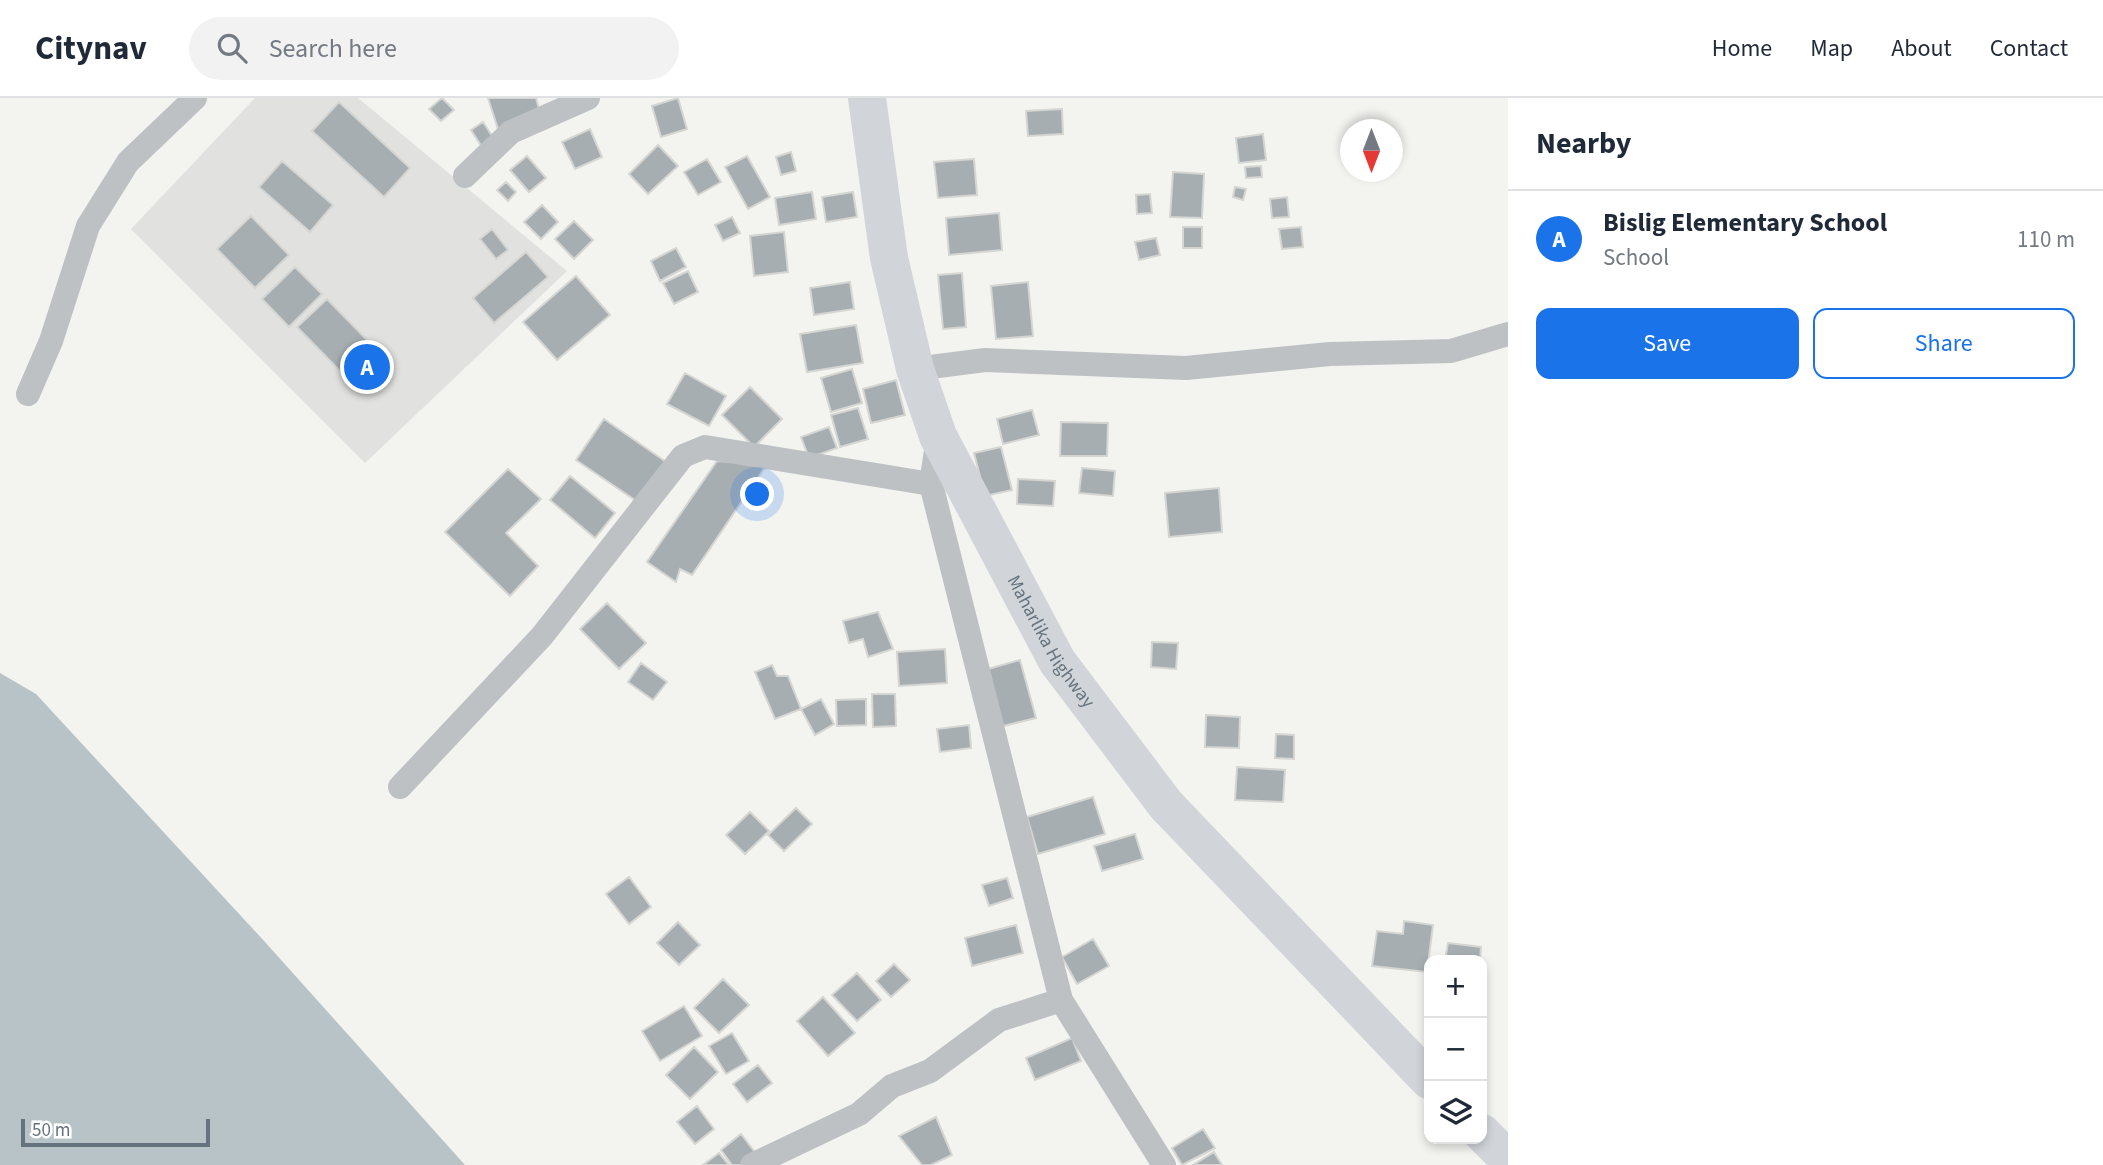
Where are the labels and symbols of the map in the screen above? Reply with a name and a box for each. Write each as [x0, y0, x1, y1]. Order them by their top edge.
north arrow [1340, 119, 1403, 182]
pin: A [344, 341, 390, 393]
your location [740, 477, 774, 511]
street label: Maharlika Highway [1000, 570, 1101, 714]
scale bar [21, 1116, 210, 1148]

